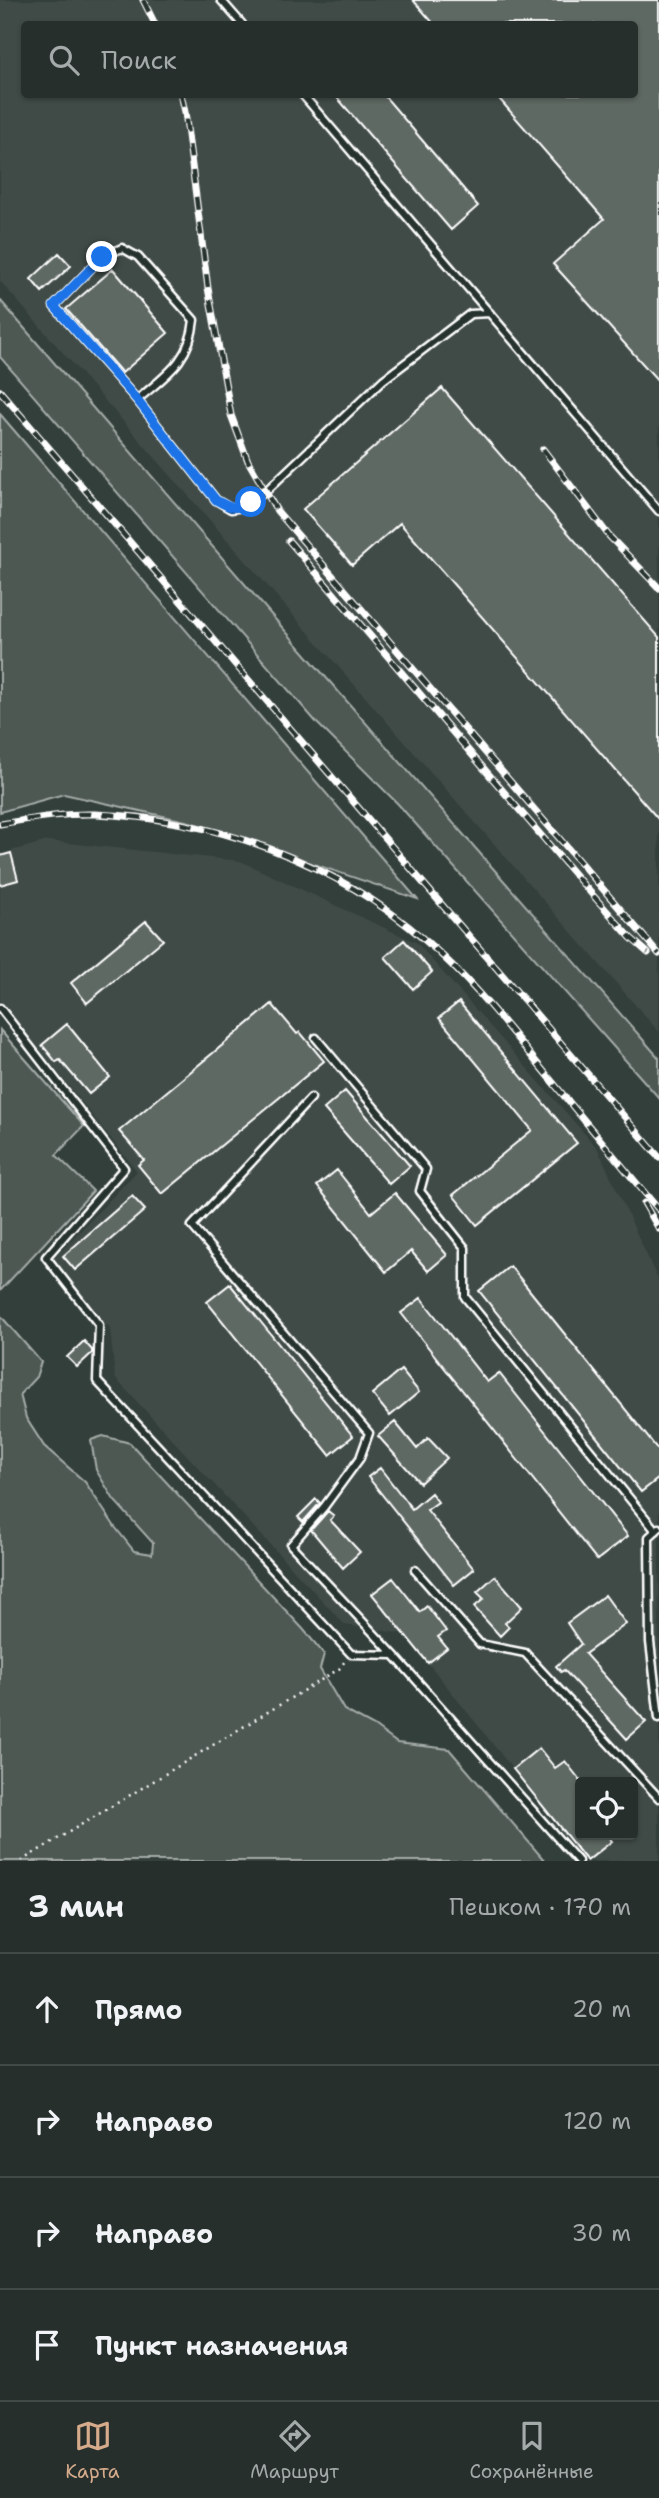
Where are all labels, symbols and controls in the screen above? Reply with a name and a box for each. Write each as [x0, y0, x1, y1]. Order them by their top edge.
search box [21, 21, 638, 98]
icon: search [45, 41, 83, 79]
text: Поиск [101, 42, 177, 77]
route end [86, 241, 117, 272]
route start [235, 486, 266, 517]
map controls [575, 1777, 638, 1840]
button: locate [575, 1777, 638, 1840]
text: 3 мин [28, 1886, 124, 1927]
text: Пешком · 170 m [449, 1892, 631, 1922]
icon: ahead [28, 1990, 66, 2028]
text: Прямо [95, 1992, 183, 2027]
text: 20 m [572, 1994, 631, 2024]
icon: right [28, 2102, 66, 2140]
text: Направо [95, 2104, 213, 2139]
text: 120 m [563, 2106, 631, 2136]
icon: right [28, 2214, 66, 2252]
text: Направо [95, 2216, 213, 2251]
text: 30 m [572, 2218, 631, 2248]
icon: arrive [28, 2326, 66, 2364]
text: Пункт назначения [95, 2328, 348, 2363]
tab: Карта [65, 2417, 120, 2484]
tab: Маршрут [250, 2417, 339, 2484]
tab: Сохранённые [470, 2417, 594, 2484]

